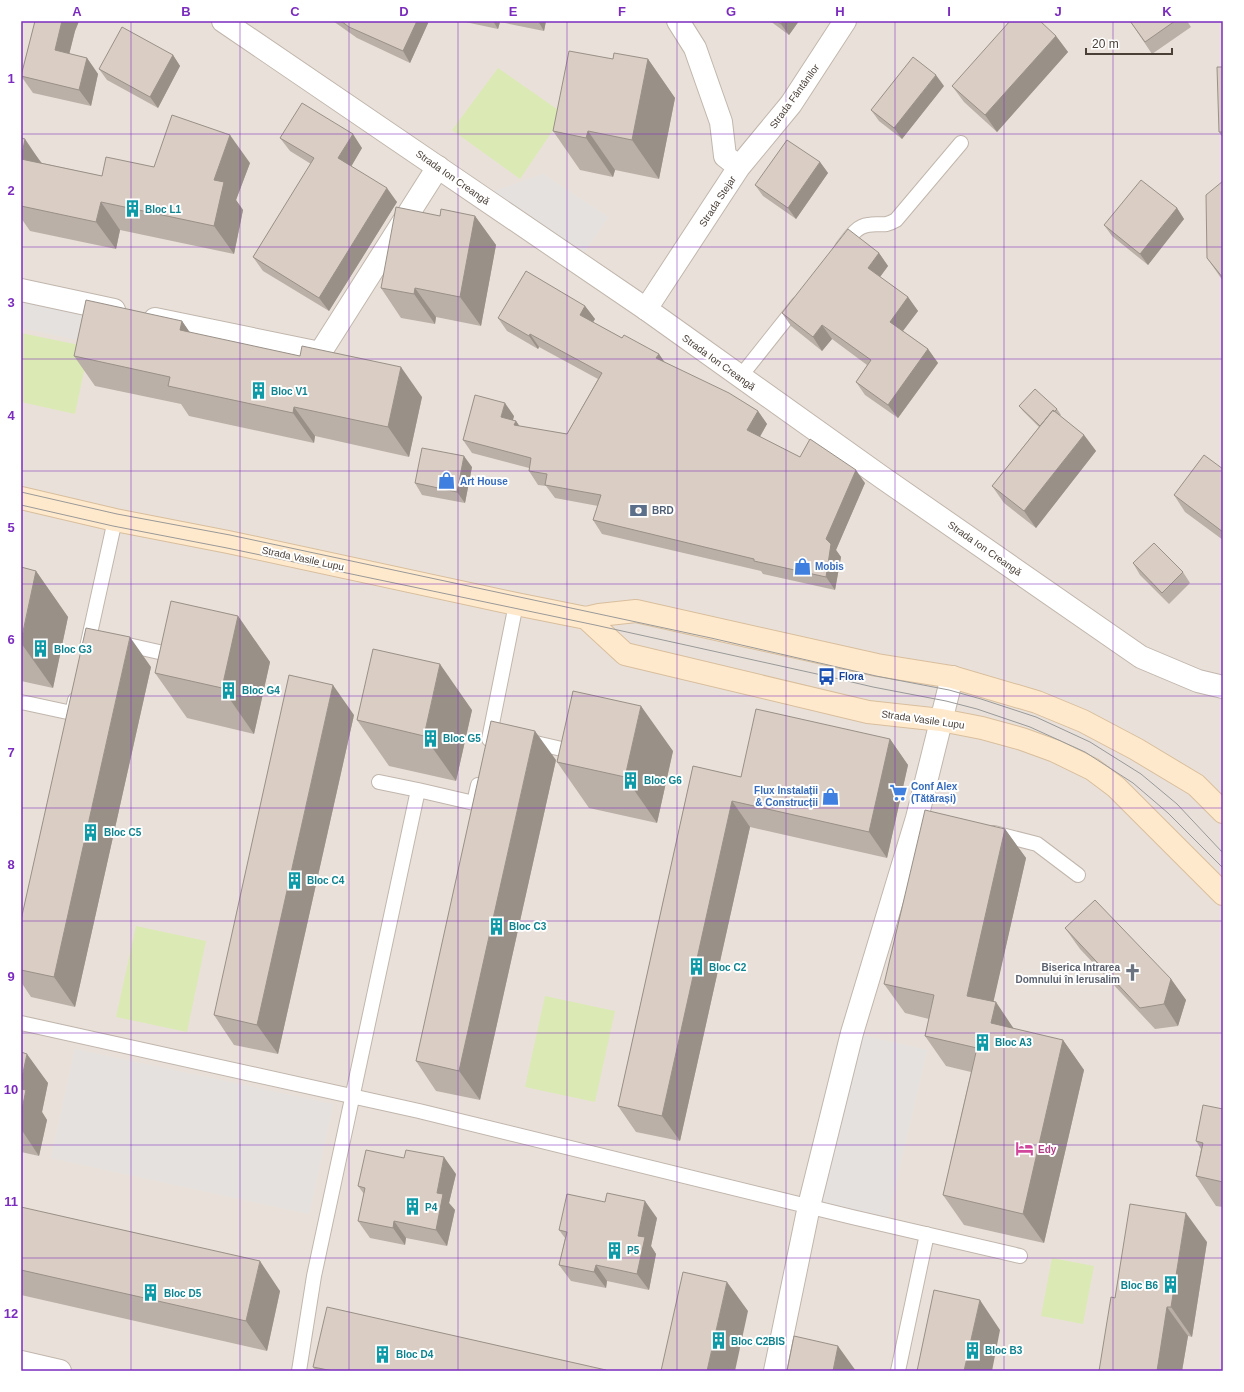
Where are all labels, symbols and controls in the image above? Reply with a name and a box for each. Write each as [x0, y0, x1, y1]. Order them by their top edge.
text: A [72, 4, 82, 19]
text: B [181, 4, 191, 19]
text: C [290, 4, 300, 19]
text: D [399, 4, 409, 19]
text: E [509, 4, 518, 19]
text: F [618, 4, 626, 19]
text: G [726, 4, 736, 19]
text: H [835, 4, 845, 19]
text: I [947, 4, 951, 19]
text: J [1054, 4, 1062, 19]
text: K [1162, 4, 1172, 19]
scale bar [1086, 30, 1172, 56]
text: 20 m [1092, 37, 1119, 51]
street label: Strada Fântânilor [767, 61, 822, 131]
text: 1 [7, 71, 15, 86]
street label: Strada Ion Creangă [414, 148, 492, 207]
street label: Strada Stejar [697, 173, 738, 229]
text: 2 [7, 183, 15, 198]
building icon: Bloc L1 [122, 199, 142, 219]
place label: Bloc L1 [145, 204, 182, 215]
text: 3 [7, 295, 15, 310]
street label: Strada Ion Creangă [680, 332, 758, 393]
building icon: Bloc V1 [248, 381, 268, 401]
place label: Bloc V1 [271, 386, 308, 397]
text: 4 [7, 408, 15, 423]
shop icon: Art House [437, 471, 457, 491]
place label: Art House [460, 476, 508, 487]
bank icon: BRD [629, 500, 649, 520]
place label: BRD [652, 505, 674, 516]
street label: Strada Ion Creangă [946, 519, 1024, 578]
text: 5 [7, 520, 15, 535]
street label: Strada Vasile Lupu [261, 544, 345, 573]
shop icon: Mobis [792, 556, 812, 576]
place label: Mobis [815, 561, 844, 572]
text: 6 [7, 632, 15, 647]
building icon: Bloc G3 [31, 639, 51, 659]
place label: Bloc G3 [54, 644, 92, 655]
bus stop icon: Flora [816, 666, 836, 686]
place label: Flora [839, 671, 864, 682]
building icon: Bloc G4 [219, 680, 239, 700]
place label: Bloc G4 [242, 685, 280, 696]
street label: Strada Vasile Lupu [881, 708, 965, 731]
building icon: Bloc G5 [420, 728, 440, 748]
place label: Bloc G5 [443, 733, 481, 744]
text: 7 [7, 745, 15, 760]
building icon: Bloc G6 [621, 770, 641, 790]
place label: Bloc G6 [644, 775, 682, 786]
place label: Conf Alex (Tătărași) [911, 781, 958, 804]
supermarket icon: Conf Alex (Tătărași) [888, 782, 908, 802]
place label: Flux Instalații & Construcții [754, 785, 818, 808]
shop icon: Flux Instalații & Construcții [821, 786, 841, 806]
building icon: Bloc C5 [81, 822, 101, 842]
place label: Bloc C5 [104, 827, 142, 838]
text: 8 [7, 857, 15, 872]
building icon: Bloc C4 [284, 870, 304, 890]
place label: Bloc C4 [307, 875, 345, 886]
building icon: Bloc C3 [486, 916, 506, 936]
place label: Bloc C3 [509, 921, 547, 932]
building icon: Bloc C2 [686, 957, 706, 977]
place label: Bloc C2 [709, 962, 747, 973]
place label: Biserica Intrarea Domnului în Ierusalim [1016, 962, 1120, 985]
church icon: Biserica Intrarea Domnului în Ierusalim [1123, 963, 1143, 983]
text: 9 [7, 969, 15, 984]
building icon: Bloc A3 [972, 1032, 992, 1052]
place label: Bloc A3 [995, 1037, 1032, 1048]
text: 10 [4, 1082, 18, 1097]
hotel icon: Edy [1015, 1139, 1035, 1159]
place label: Edy [1038, 1144, 1057, 1155]
text: 11 [4, 1194, 18, 1209]
building icon: P4 [402, 1197, 422, 1217]
place label: P4 [425, 1202, 438, 1213]
building icon: P5 [604, 1240, 624, 1260]
place label: P5 [627, 1245, 640, 1256]
building icon: Bloc B6 [1161, 1275, 1181, 1295]
place label: Bloc B6 [1121, 1280, 1158, 1291]
building icon: Bloc D5 [141, 1283, 161, 1303]
place label: Bloc D5 [164, 1288, 202, 1299]
text: 12 [4, 1306, 18, 1321]
building icon: Bloc C2BIS [708, 1331, 728, 1351]
place label: Bloc C2BIS [731, 1336, 785, 1347]
building icon: Bloc B3 [962, 1340, 982, 1360]
building icon: Bloc D4 [373, 1344, 393, 1364]
place label: Bloc B3 [985, 1345, 1023, 1356]
place label: Bloc D4 [396, 1349, 434, 1360]

